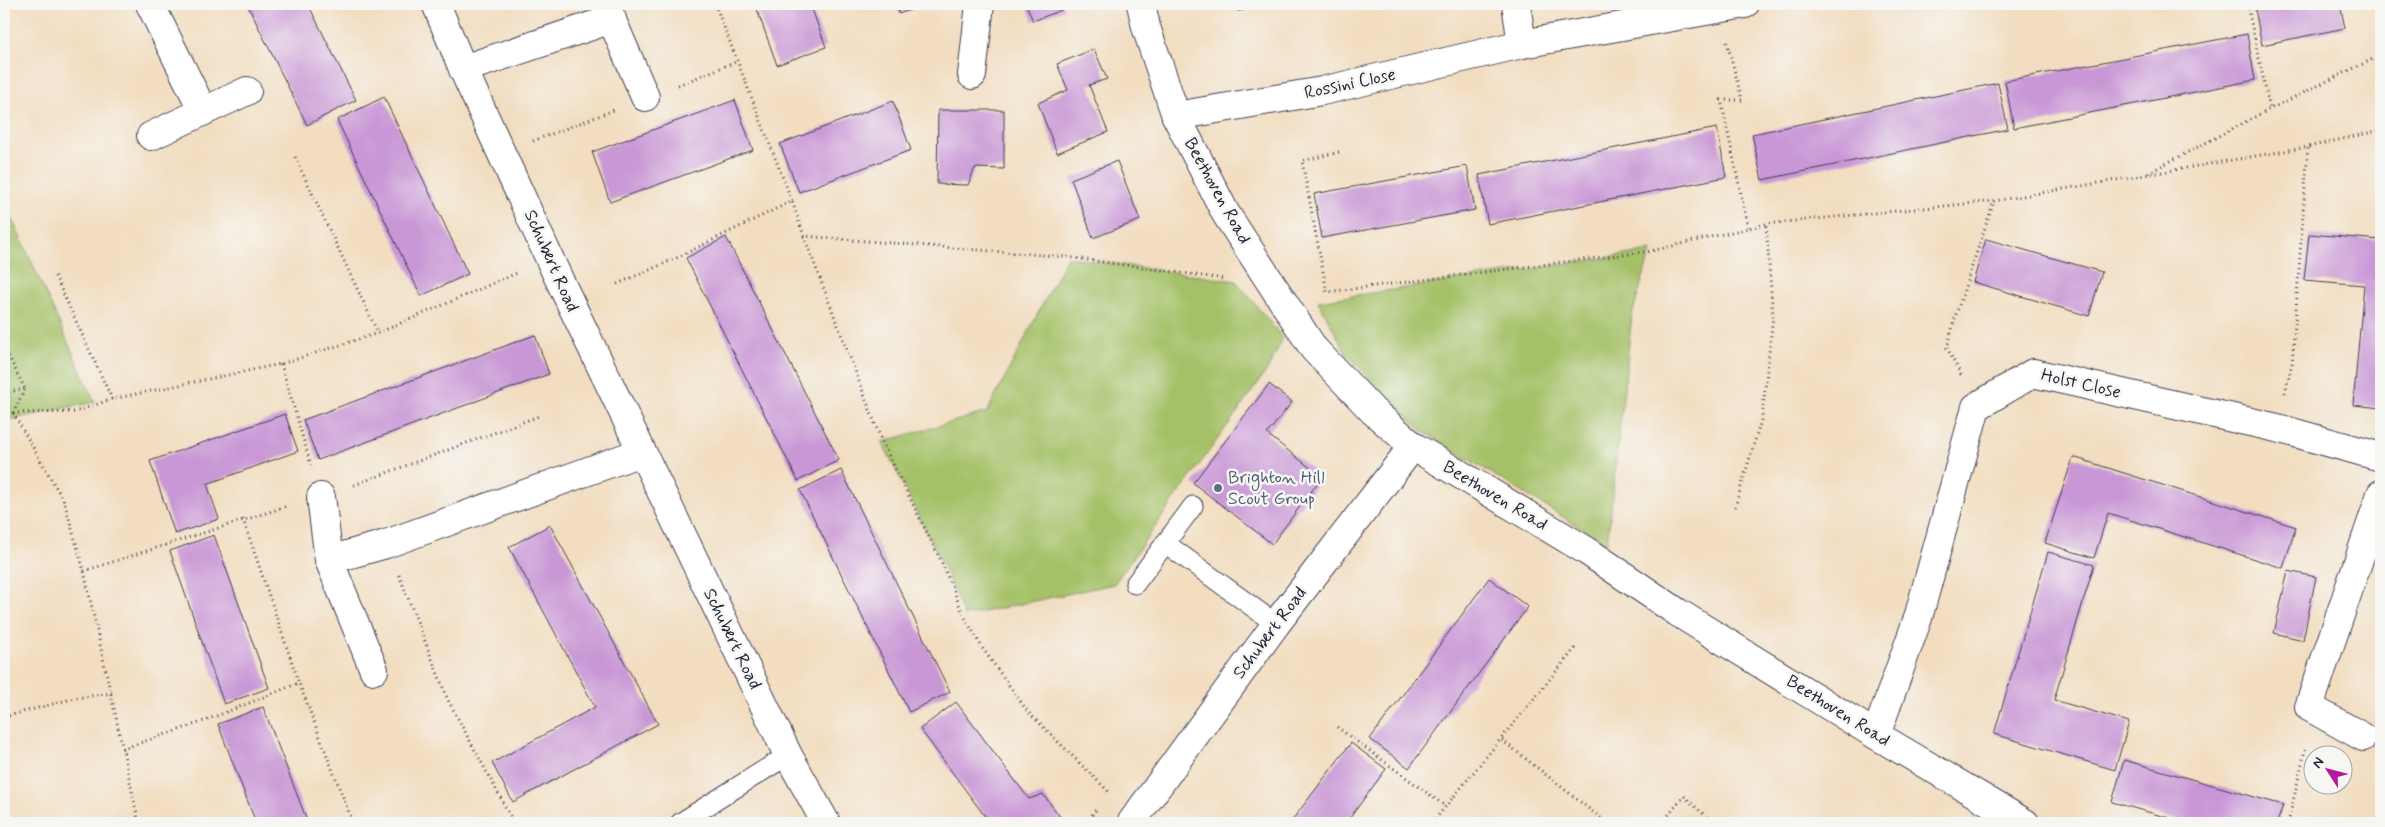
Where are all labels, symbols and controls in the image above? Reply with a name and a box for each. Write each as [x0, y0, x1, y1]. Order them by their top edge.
street label: Rossini Close [1302, 63, 1398, 105]
street label: Beethoven Road [1178, 133, 1256, 249]
street label: Schubert Road [518, 206, 584, 316]
street label: Holst Close [2039, 363, 2123, 405]
street label: Beethoven Road [1438, 455, 1552, 537]
place label: Brighton Hill Scout Group [1228, 466, 1325, 511]
marker: Brighton Hill Scout Group [1212, 482, 1224, 494]
street label: Schubert Road [1227, 582, 1313, 684]
street label: Schubert Road [697, 585, 767, 693]
street label: Beethoven Road [1781, 669, 1895, 753]
north arrow [2302, 744, 2352, 794]
text: N [2308, 754, 2328, 772]

